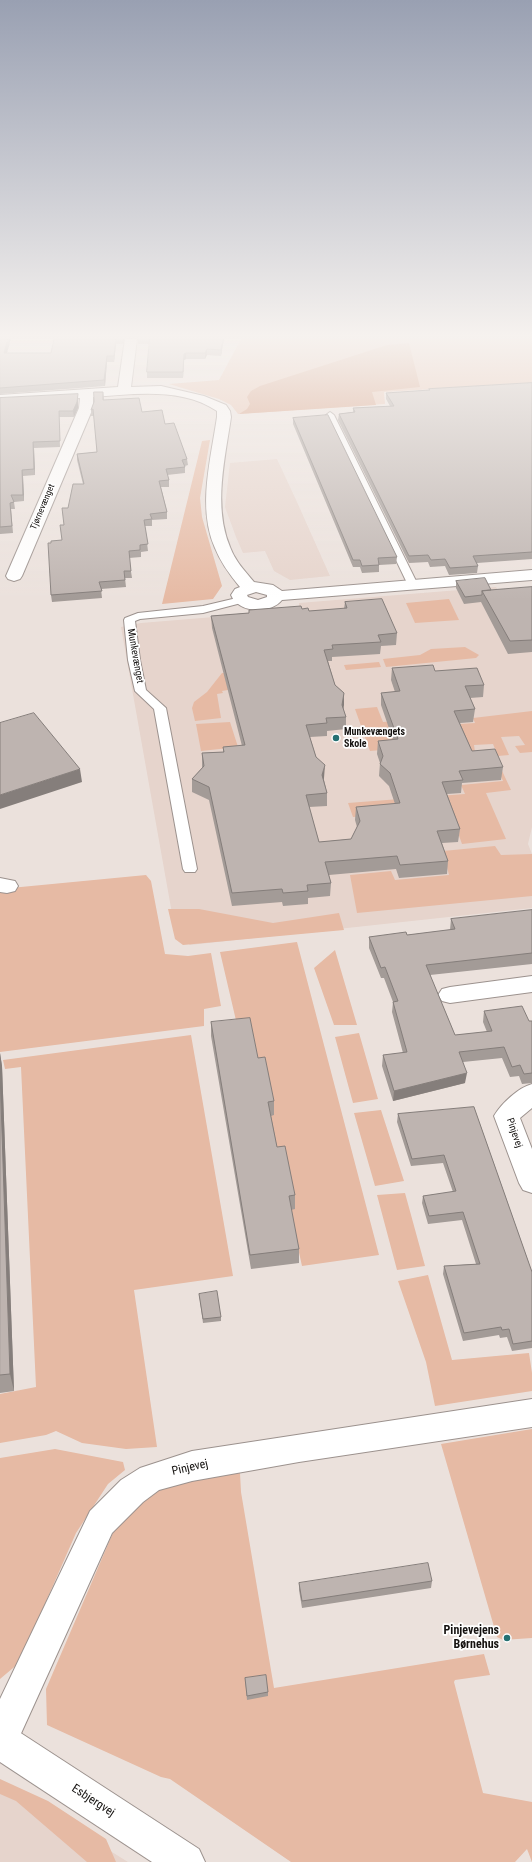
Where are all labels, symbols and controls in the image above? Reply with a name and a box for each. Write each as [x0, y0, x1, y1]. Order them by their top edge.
street label: Tjørnevænget [29, 483, 57, 531]
street label: Munkevænget [124, 628, 146, 684]
place label: Munkevængets Skole [344, 726, 405, 750]
marker: Munkevængets Skole [331, 733, 341, 743]
street label: Pinjevej [503, 1117, 525, 1149]
street label: Pinjevej [170, 1457, 210, 1479]
place label: Pinjevejens Børnehus [444, 1624, 499, 1652]
marker: Pinjevejens Børnehus [502, 1633, 512, 1643]
street label: Esbjergvej [69, 1782, 117, 1820]

